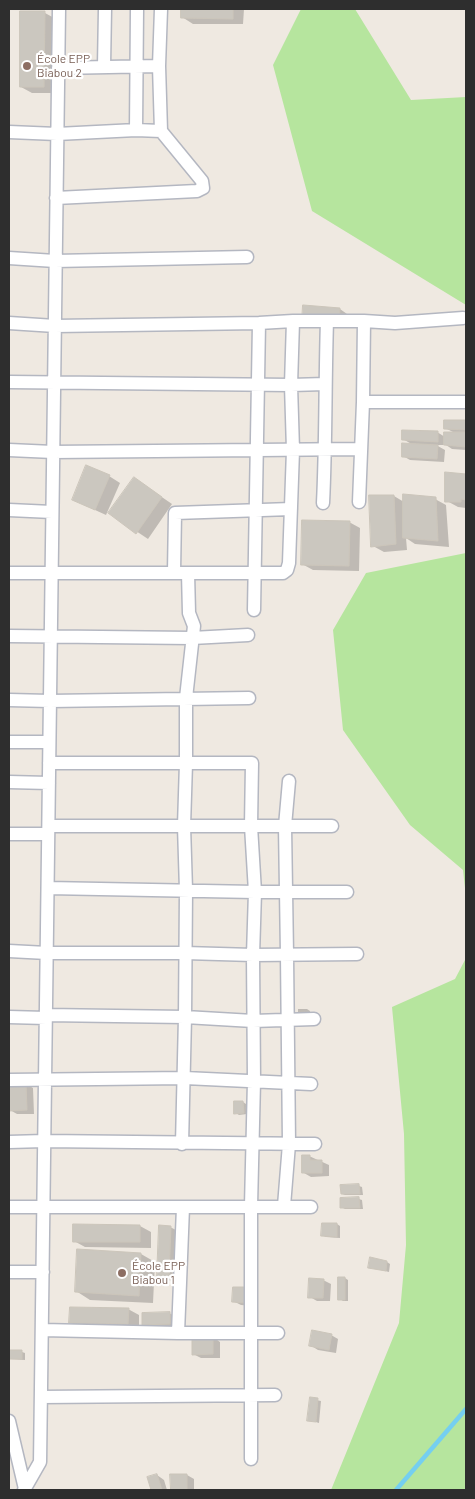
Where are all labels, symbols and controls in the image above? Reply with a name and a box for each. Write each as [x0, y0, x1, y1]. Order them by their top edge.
place label: École EPP Biabou 2 [37, 52, 90, 80]
marker: École EPP Biabou 2 [21, 60, 33, 72]
place label: École EPP Biabou 1 [132, 1259, 185, 1287]
marker: École EPP Biabou 1 [116, 1267, 128, 1279]

